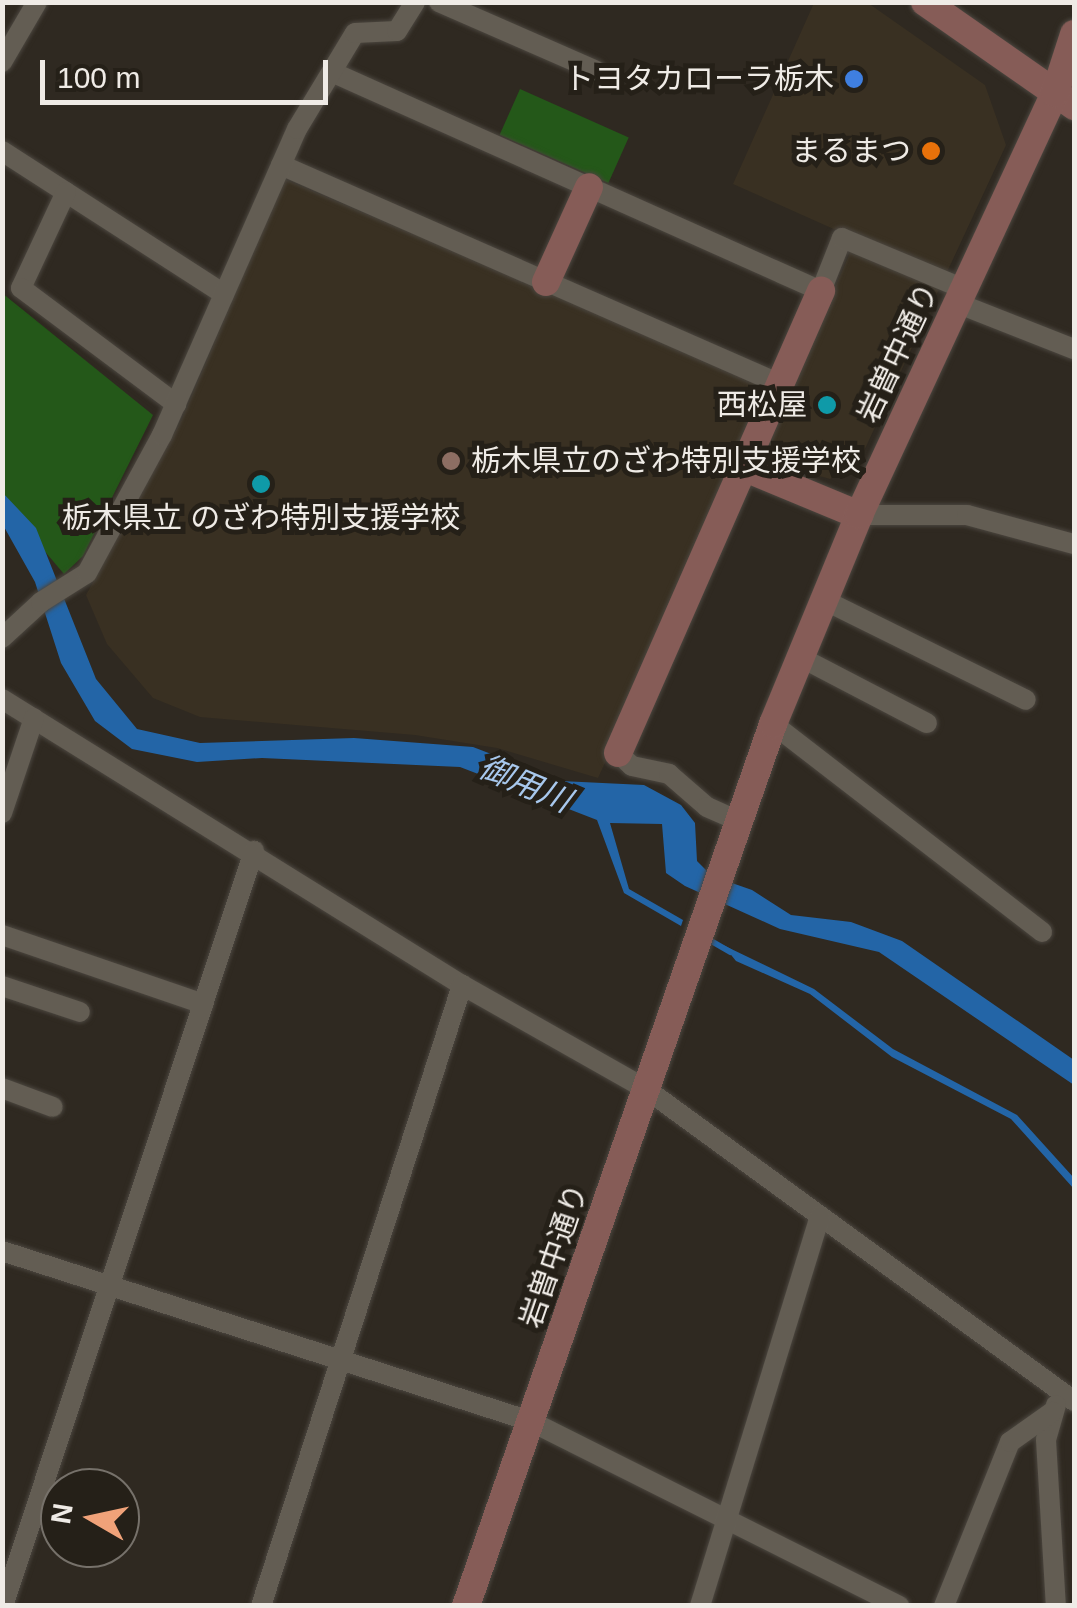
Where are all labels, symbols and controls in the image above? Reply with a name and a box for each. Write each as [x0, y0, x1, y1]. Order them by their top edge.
scale bar [45, 40, 332, 102]
text: 100 m [57, 61, 140, 94]
place label: トヨタカローラ栃木 [564, 61, 834, 97]
marker: トヨタカローラ栃木 [843, 68, 865, 90]
place label: まるまつ [791, 133, 911, 169]
marker: まるまつ [920, 140, 942, 162]
street label: 岩曽中通り [850, 277, 946, 429]
place label: 西松屋 [717, 387, 807, 423]
marker: 西松屋 [816, 394, 838, 416]
place label: 栃木県立のざわ特別支援学校 [471, 443, 861, 479]
marker: 栃木県立のざわ特別支援学校 [440, 450, 462, 472]
marker: 栃木県立 のざわ特別支援学校 [250, 473, 272, 495]
place label: 栃木県立 のざわ特別支援学校 [62, 500, 460, 536]
water label: 御用川 [473, 748, 577, 820]
street label: 岩曽中通り [513, 1179, 595, 1333]
north arrow [40, 1468, 140, 1568]
text: N [45, 1501, 79, 1526]

